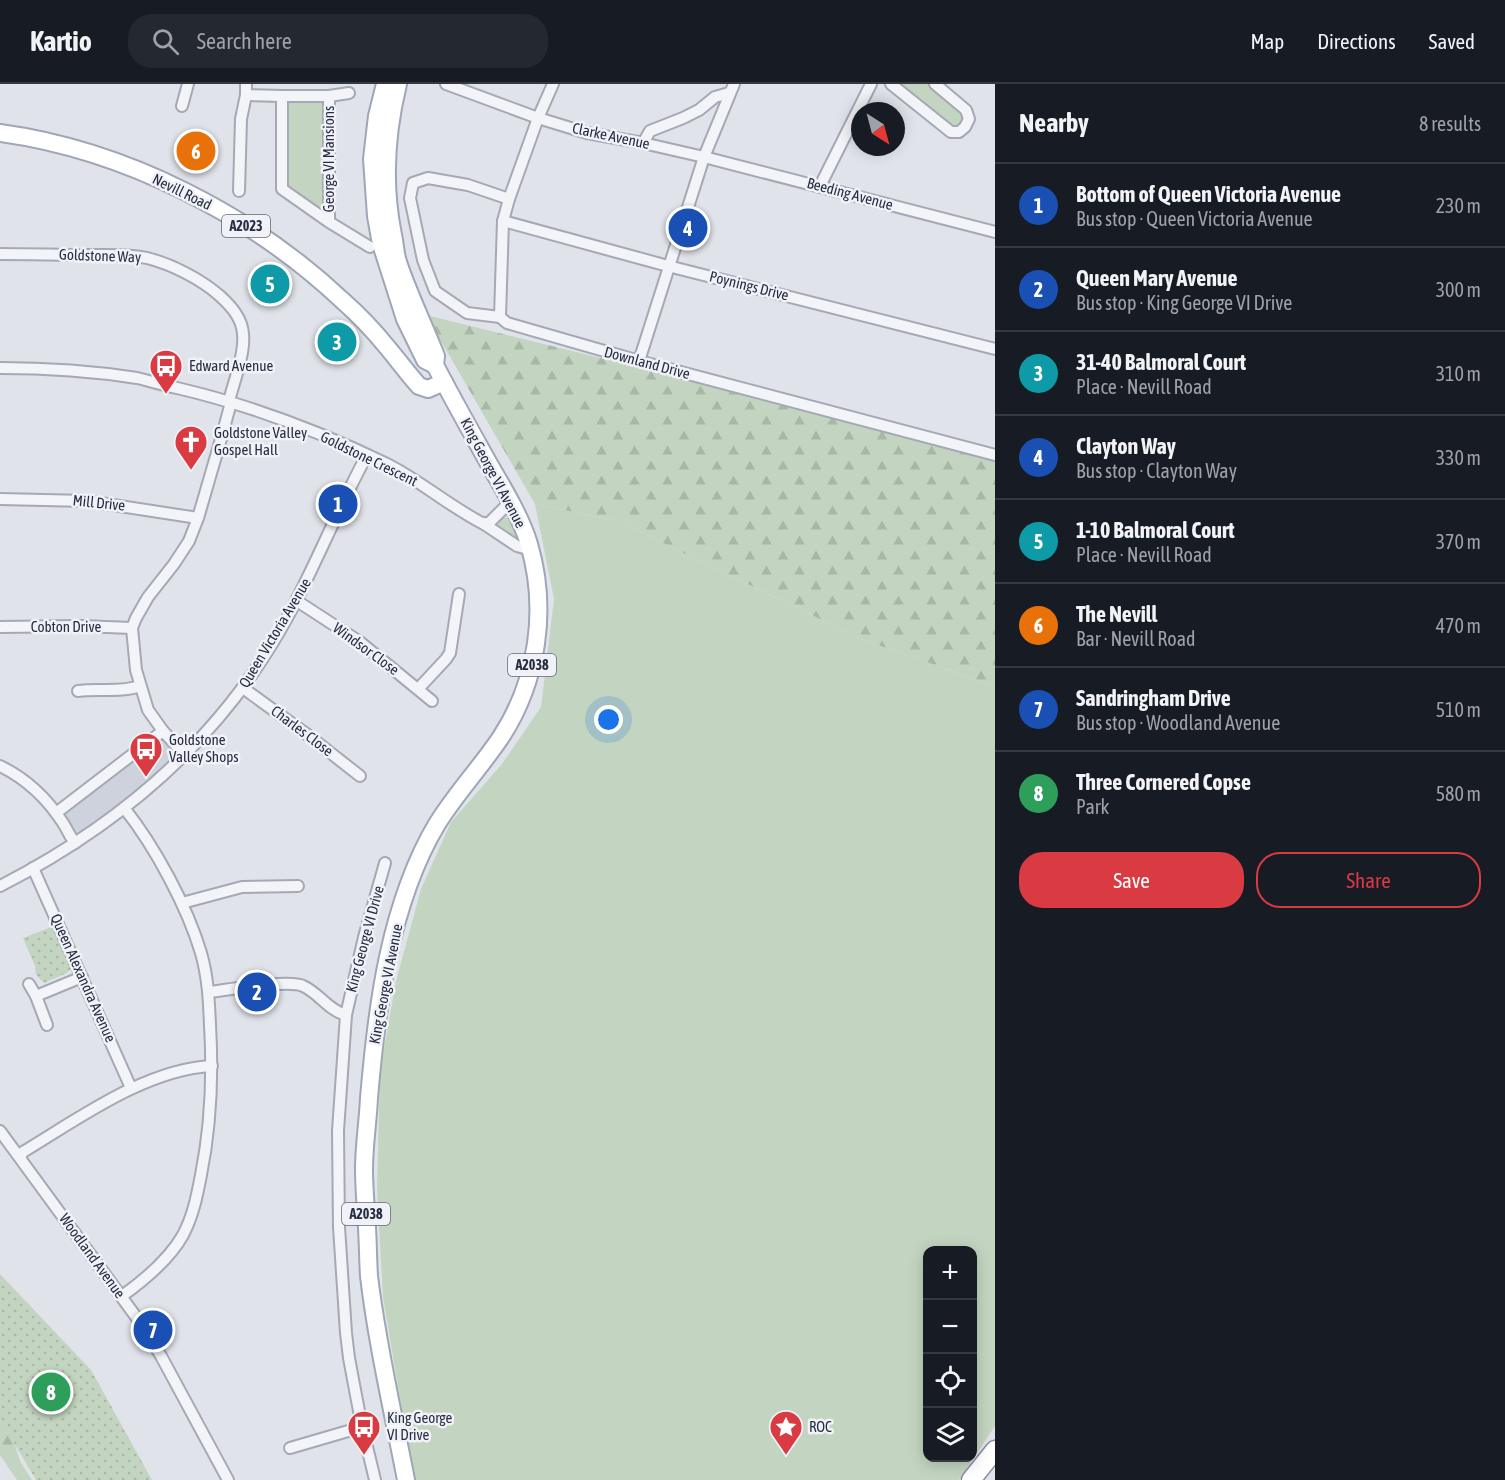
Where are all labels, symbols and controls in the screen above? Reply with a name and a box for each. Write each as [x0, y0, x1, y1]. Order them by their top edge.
search box [128, 14, 548, 68]
text: Kartio [30, 25, 92, 57]
icon: search [149, 25, 182, 58]
text: Search here [197, 28, 292, 54]
text: Map [1250, 29, 1284, 53]
text: Directions [1317, 29, 1396, 53]
text: Saved [1429, 29, 1475, 53]
north arrow [851, 102, 905, 156]
street label: George VI Mansions [320, 106, 337, 212]
text: Nearby [1019, 108, 1089, 138]
text: 8 results [1419, 112, 1481, 135]
street label: Clarke Avenue [571, 119, 652, 152]
pin: 6 [176, 128, 216, 174]
street label: Nevill Road [150, 170, 215, 213]
street label: Beeding Avenue [805, 174, 895, 213]
text: Bottom of Queen Victoria Avenue [1076, 181, 1341, 207]
text: 1 [1034, 194, 1043, 217]
text: 230 m [1436, 194, 1481, 217]
pin: 4 [668, 206, 708, 250]
text: Bus stop · Queen Victoria Avenue [1076, 207, 1313, 230]
road number: A2023 [222, 215, 270, 237]
street label: Goldstone Way [59, 246, 141, 265]
pin: 5 [250, 262, 290, 306]
text: Queen Mary Avenue [1076, 265, 1237, 291]
street label: Poynings Drive [708, 267, 791, 304]
text: 2 [1034, 278, 1043, 301]
text: 300 m [1436, 278, 1481, 301]
text: Bus stop · King George VI Drive [1076, 291, 1292, 314]
pin: 3 [318, 320, 356, 364]
street label: Downland Drive [602, 343, 692, 382]
bus stop icon: Edward Avenue [148, 348, 184, 395]
text: 31-40 Balmoral Court [1076, 349, 1246, 375]
place label: Edward Avenue [189, 357, 274, 374]
text: 3 [1034, 362, 1043, 385]
text: 310 m [1436, 362, 1481, 385]
text: Place · Nevill Road [1076, 375, 1212, 398]
street label: King George VI Avenue [457, 415, 530, 531]
church icon: Goldstone Valley Gospel Hall [173, 424, 209, 471]
place label: Goldstone Valley Gospel Hall [214, 424, 307, 458]
street label: Goldstone Crescent [318, 428, 421, 489]
text: Clayton Way [1076, 433, 1176, 459]
text: 4 [1034, 446, 1043, 469]
text: 330 m [1436, 446, 1481, 469]
text: Bus stop · Clayton Way [1076, 459, 1237, 482]
pin: 1 [318, 482, 358, 526]
street label: Mill Drive [72, 491, 126, 514]
text: 1-10 Balmoral Court [1076, 517, 1235, 543]
text: 5 [1034, 530, 1043, 553]
text: 370 m [1436, 530, 1481, 553]
text: Place · Nevill Road [1076, 543, 1212, 566]
street label: Queen Victoria Avenue [235, 575, 314, 691]
text: The Nevill [1076, 601, 1157, 627]
text: 6 [1034, 614, 1043, 637]
text: 470 m [1436, 614, 1481, 637]
street label: Cobton Drive [31, 618, 101, 635]
street label: Windsor Close [330, 619, 403, 678]
text: Bar · Nevill Road [1076, 627, 1195, 650]
road number: A2038 [508, 654, 556, 676]
text: Sandringham Drive [1076, 685, 1231, 711]
text: 7 [1034, 698, 1043, 721]
text: 510 m [1436, 698, 1481, 721]
street label: Charles Close [268, 702, 337, 760]
your location [594, 705, 623, 734]
text: Bus stop · Woodland Avenue [1076, 711, 1280, 734]
bus stop icon: Goldstone Valley Shops [128, 731, 164, 778]
place label: Goldstone Valley Shops [169, 731, 239, 765]
text: Three Cornered Copse [1076, 769, 1251, 795]
text: 8 [1034, 782, 1043, 805]
text: 580 m [1436, 782, 1481, 805]
text: Park [1076, 795, 1109, 818]
button: Save [1019, 852, 1244, 908]
button: Share [1256, 852, 1481, 908]
street label: King George VI Drive [342, 884, 387, 994]
street label: Queen Alexandra Avenue [47, 911, 120, 1045]
street label: King George VI Avenue [366, 922, 406, 1045]
pin: 2 [238, 970, 276, 1014]
road number: A2038 [342, 1203, 390, 1225]
street label: Woodland Avenue [56, 1210, 129, 1302]
map controls [923, 1246, 977, 1462]
button: + [923, 1246, 977, 1300]
button: − [923, 1300, 977, 1354]
pin: 7 [134, 1308, 172, 1352]
button: locate [923, 1354, 977, 1408]
pin: 8 [32, 1370, 70, 1414]
button: layers [923, 1408, 977, 1462]
bus stop icon: King George VI Drive [346, 1409, 382, 1456]
place label: King George VI Drive [387, 1409, 452, 1443]
place icon: ROC [768, 1409, 804, 1456]
place label: ROC [809, 1418, 832, 1435]

